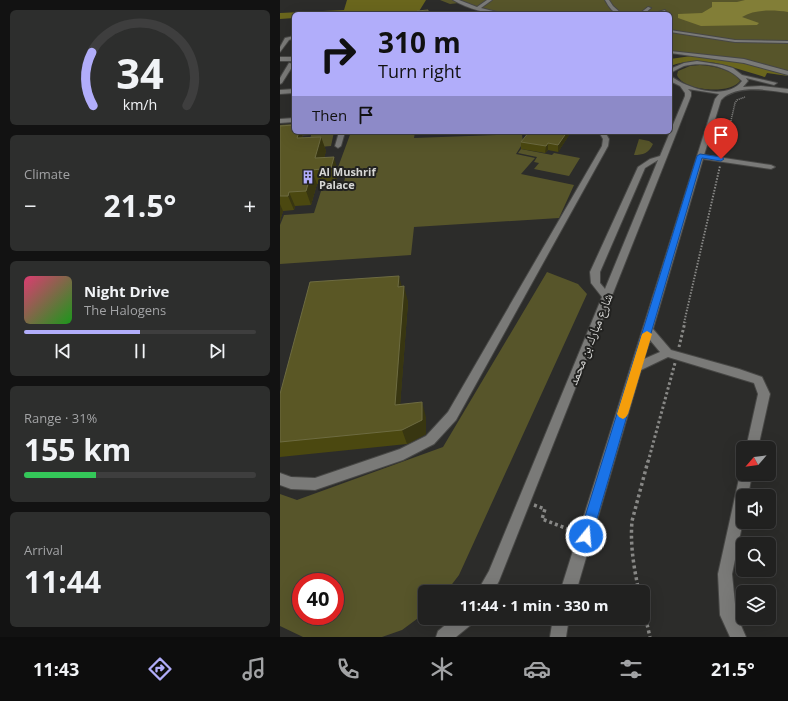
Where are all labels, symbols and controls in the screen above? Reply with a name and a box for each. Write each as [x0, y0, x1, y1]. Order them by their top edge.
text: 310 m [378, 23, 461, 61]
icon: right [312, 28, 364, 80]
text: 34 [116, 45, 164, 101]
text: Turn right [378, 59, 461, 83]
text: km/h [123, 94, 157, 113]
icon: arrive [355, 104, 377, 126]
text: Then [312, 105, 347, 125]
pin [704, 118, 738, 159]
icon: arrive [710, 124, 732, 146]
place label: Al Mushrif Palace [319, 164, 376, 192]
text: Climate [24, 165, 70, 183]
building icon: Al Mushrif Palace [300, 169, 316, 185]
text: 21.5° [104, 185, 176, 226]
text: − [24, 190, 37, 220]
text: + [243, 190, 256, 220]
text: Night Drive [84, 281, 169, 301]
street label: شارع مبارك بن محمد [563, 290, 618, 388]
text: The Halogens [84, 301, 166, 319]
icon: previous [52, 340, 74, 362]
icon: pause [129, 340, 151, 362]
icon: next [206, 340, 228, 362]
text: Range · 31% [24, 409, 97, 427]
text: 155 km [24, 429, 131, 470]
north arrow [736, 441, 776, 481]
map controls [736, 441, 776, 625]
button: sound [736, 489, 776, 529]
position arrow [565, 515, 607, 557]
button: search [736, 537, 776, 577]
text: Arrival [24, 541, 63, 559]
text: 11:44 [24, 561, 101, 602]
speed limit sign: 40 [292, 573, 344, 625]
button: layers [736, 585, 776, 625]
text: 11:44 · 1 min · 330 m [460, 595, 608, 615]
icon: directions [146, 655, 174, 683]
icon: music [240, 655, 268, 683]
icon: phone [334, 655, 362, 683]
icon: climate [428, 655, 456, 683]
icon: car [523, 655, 551, 683]
icon: filters [617, 655, 645, 683]
text: 11:43 [33, 657, 79, 681]
text: 21.5° [711, 657, 755, 681]

